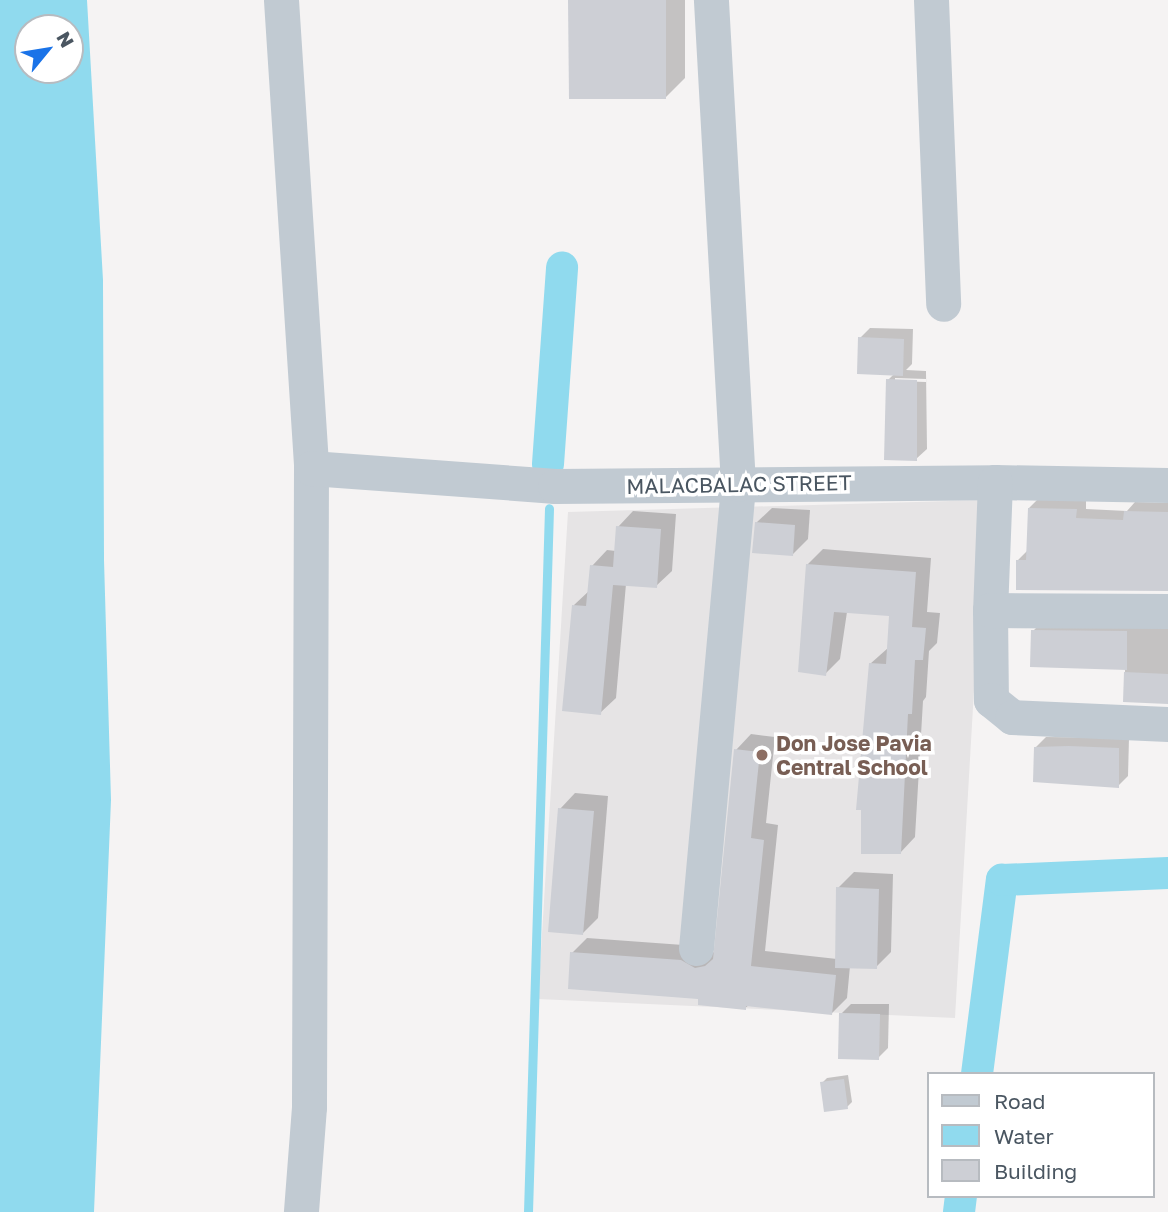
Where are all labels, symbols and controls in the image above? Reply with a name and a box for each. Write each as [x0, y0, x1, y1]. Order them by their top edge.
north arrow [14, 14, 84, 84]
text: N [52, 27, 79, 51]
street label: MALACBALAC STREET [626, 469, 852, 499]
place label: Don Jose Pavia Central School [776, 730, 932, 780]
marker: Don Jose Pavia Central School [754, 747, 770, 763]
legend [926, 1072, 1154, 1198]
text: Road [994, 1088, 1045, 1114]
text: Water [994, 1123, 1054, 1149]
text: Building [994, 1158, 1077, 1184]

